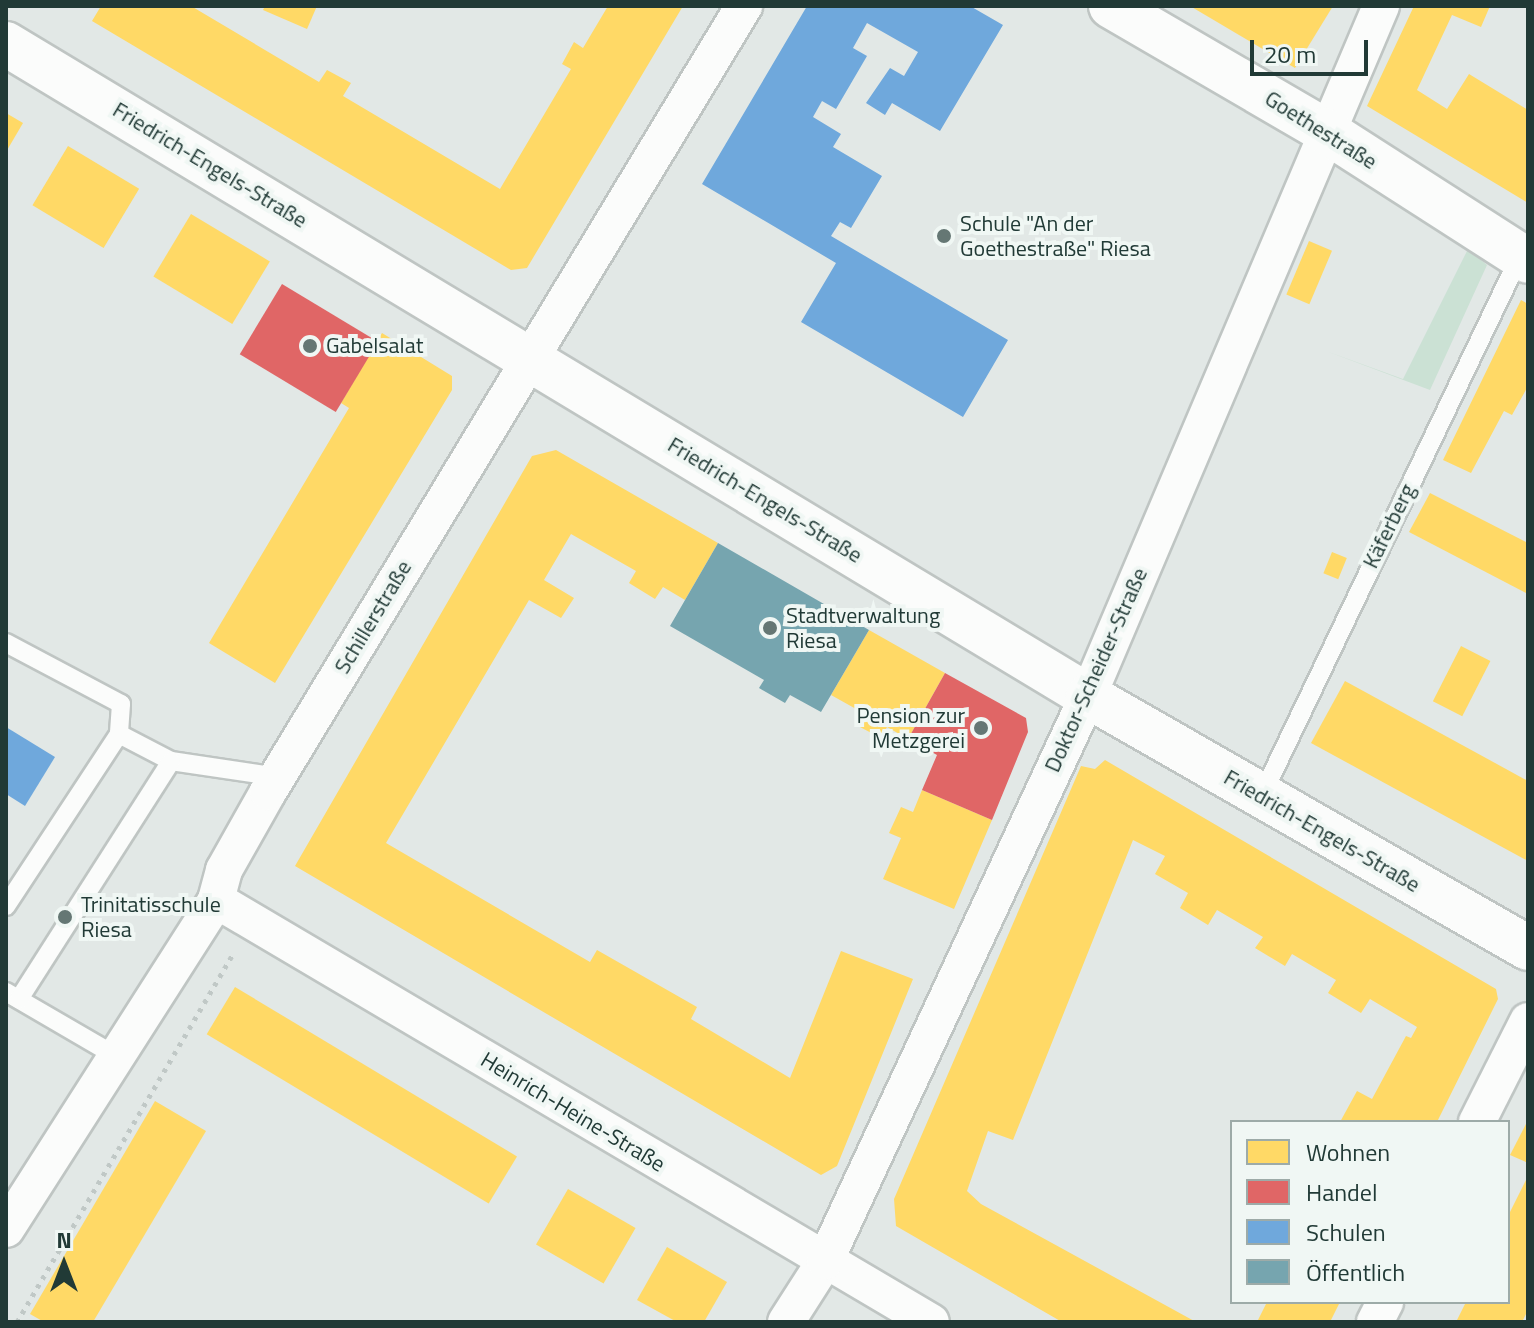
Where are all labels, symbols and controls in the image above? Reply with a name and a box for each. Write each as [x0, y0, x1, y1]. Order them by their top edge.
scale bar [1254, 24, 1372, 74]
text: 20 m [1264, 36, 1316, 72]
street label: Goethestraße [1260, 85, 1382, 175]
street label: Friedrich-Engels-Straße [108, 96, 312, 234]
place label: Schule "An der Goethestraße" Riesa [960, 210, 1151, 262]
marker: Schule "An der Goethestraße" Riesa [935, 227, 953, 245]
place label: Gabelsalat [326, 333, 423, 359]
marker: Gabelsalat [301, 337, 319, 355]
street label: Friedrich-Engels-Straße [663, 431, 867, 569]
street label: Käferberg [1357, 479, 1421, 573]
street label: Schillerstraße [329, 556, 417, 678]
street label: Doktor-Scheider-Straße [1039, 564, 1153, 776]
place label: Stadtverwaltung Riesa [786, 602, 940, 654]
marker: Stadtverwaltung Riesa [761, 619, 779, 637]
place label: Pension zur Metzgerei [856, 702, 965, 754]
marker: Pension zur Metzgerei [972, 719, 990, 737]
street label: Friedrich-Engels-Straße [1219, 764, 1425, 898]
place label: Trinitatisschule Riesa [81, 891, 221, 942]
marker: Trinitatisschule Riesa [56, 908, 74, 926]
street label: Heinrich-Heine-Straße [476, 1047, 670, 1177]
legend [1230, 1120, 1510, 1304]
text: Wohnen [1306, 1134, 1390, 1170]
text: Handel [1306, 1174, 1377, 1210]
text: Schulen [1306, 1214, 1386, 1250]
text: N [56, 1223, 72, 1257]
north arrow [24, 1224, 104, 1304]
text: Öffentlich [1306, 1254, 1405, 1290]

